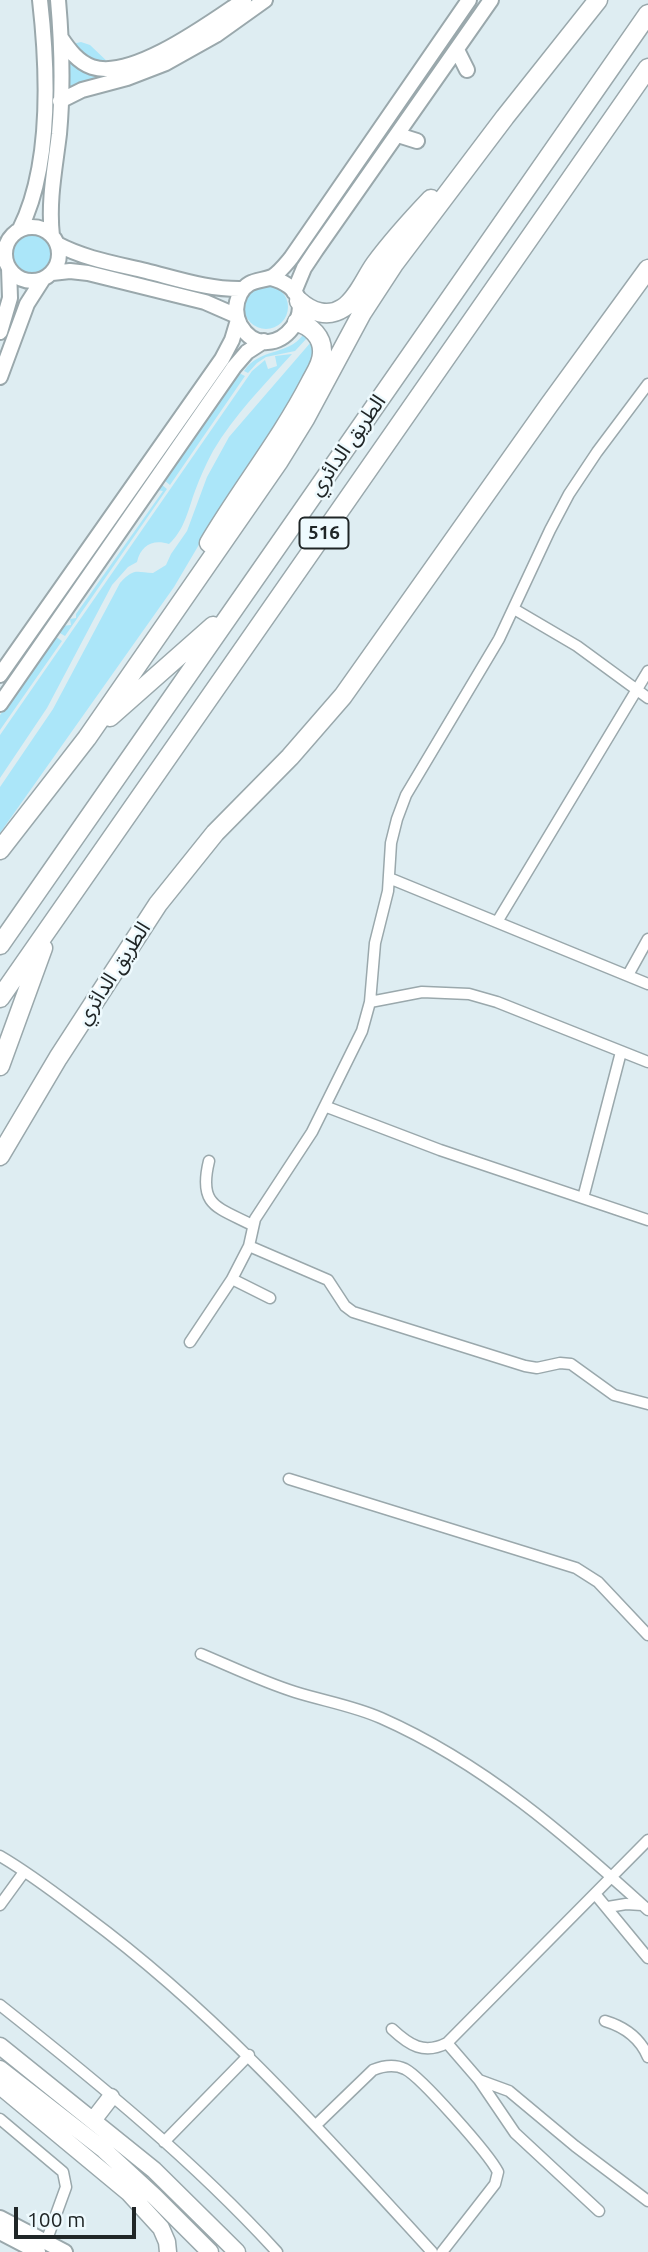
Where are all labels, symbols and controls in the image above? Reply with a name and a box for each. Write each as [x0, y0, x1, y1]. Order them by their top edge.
street label: الطريق الدائري [303, 390, 391, 500]
road number: 516 [300, 518, 348, 548]
street label: الطريق الدائري [70, 917, 156, 1029]
scale bar [18, 2192, 140, 2236]
text: 100 m [27, 2207, 85, 2231]

